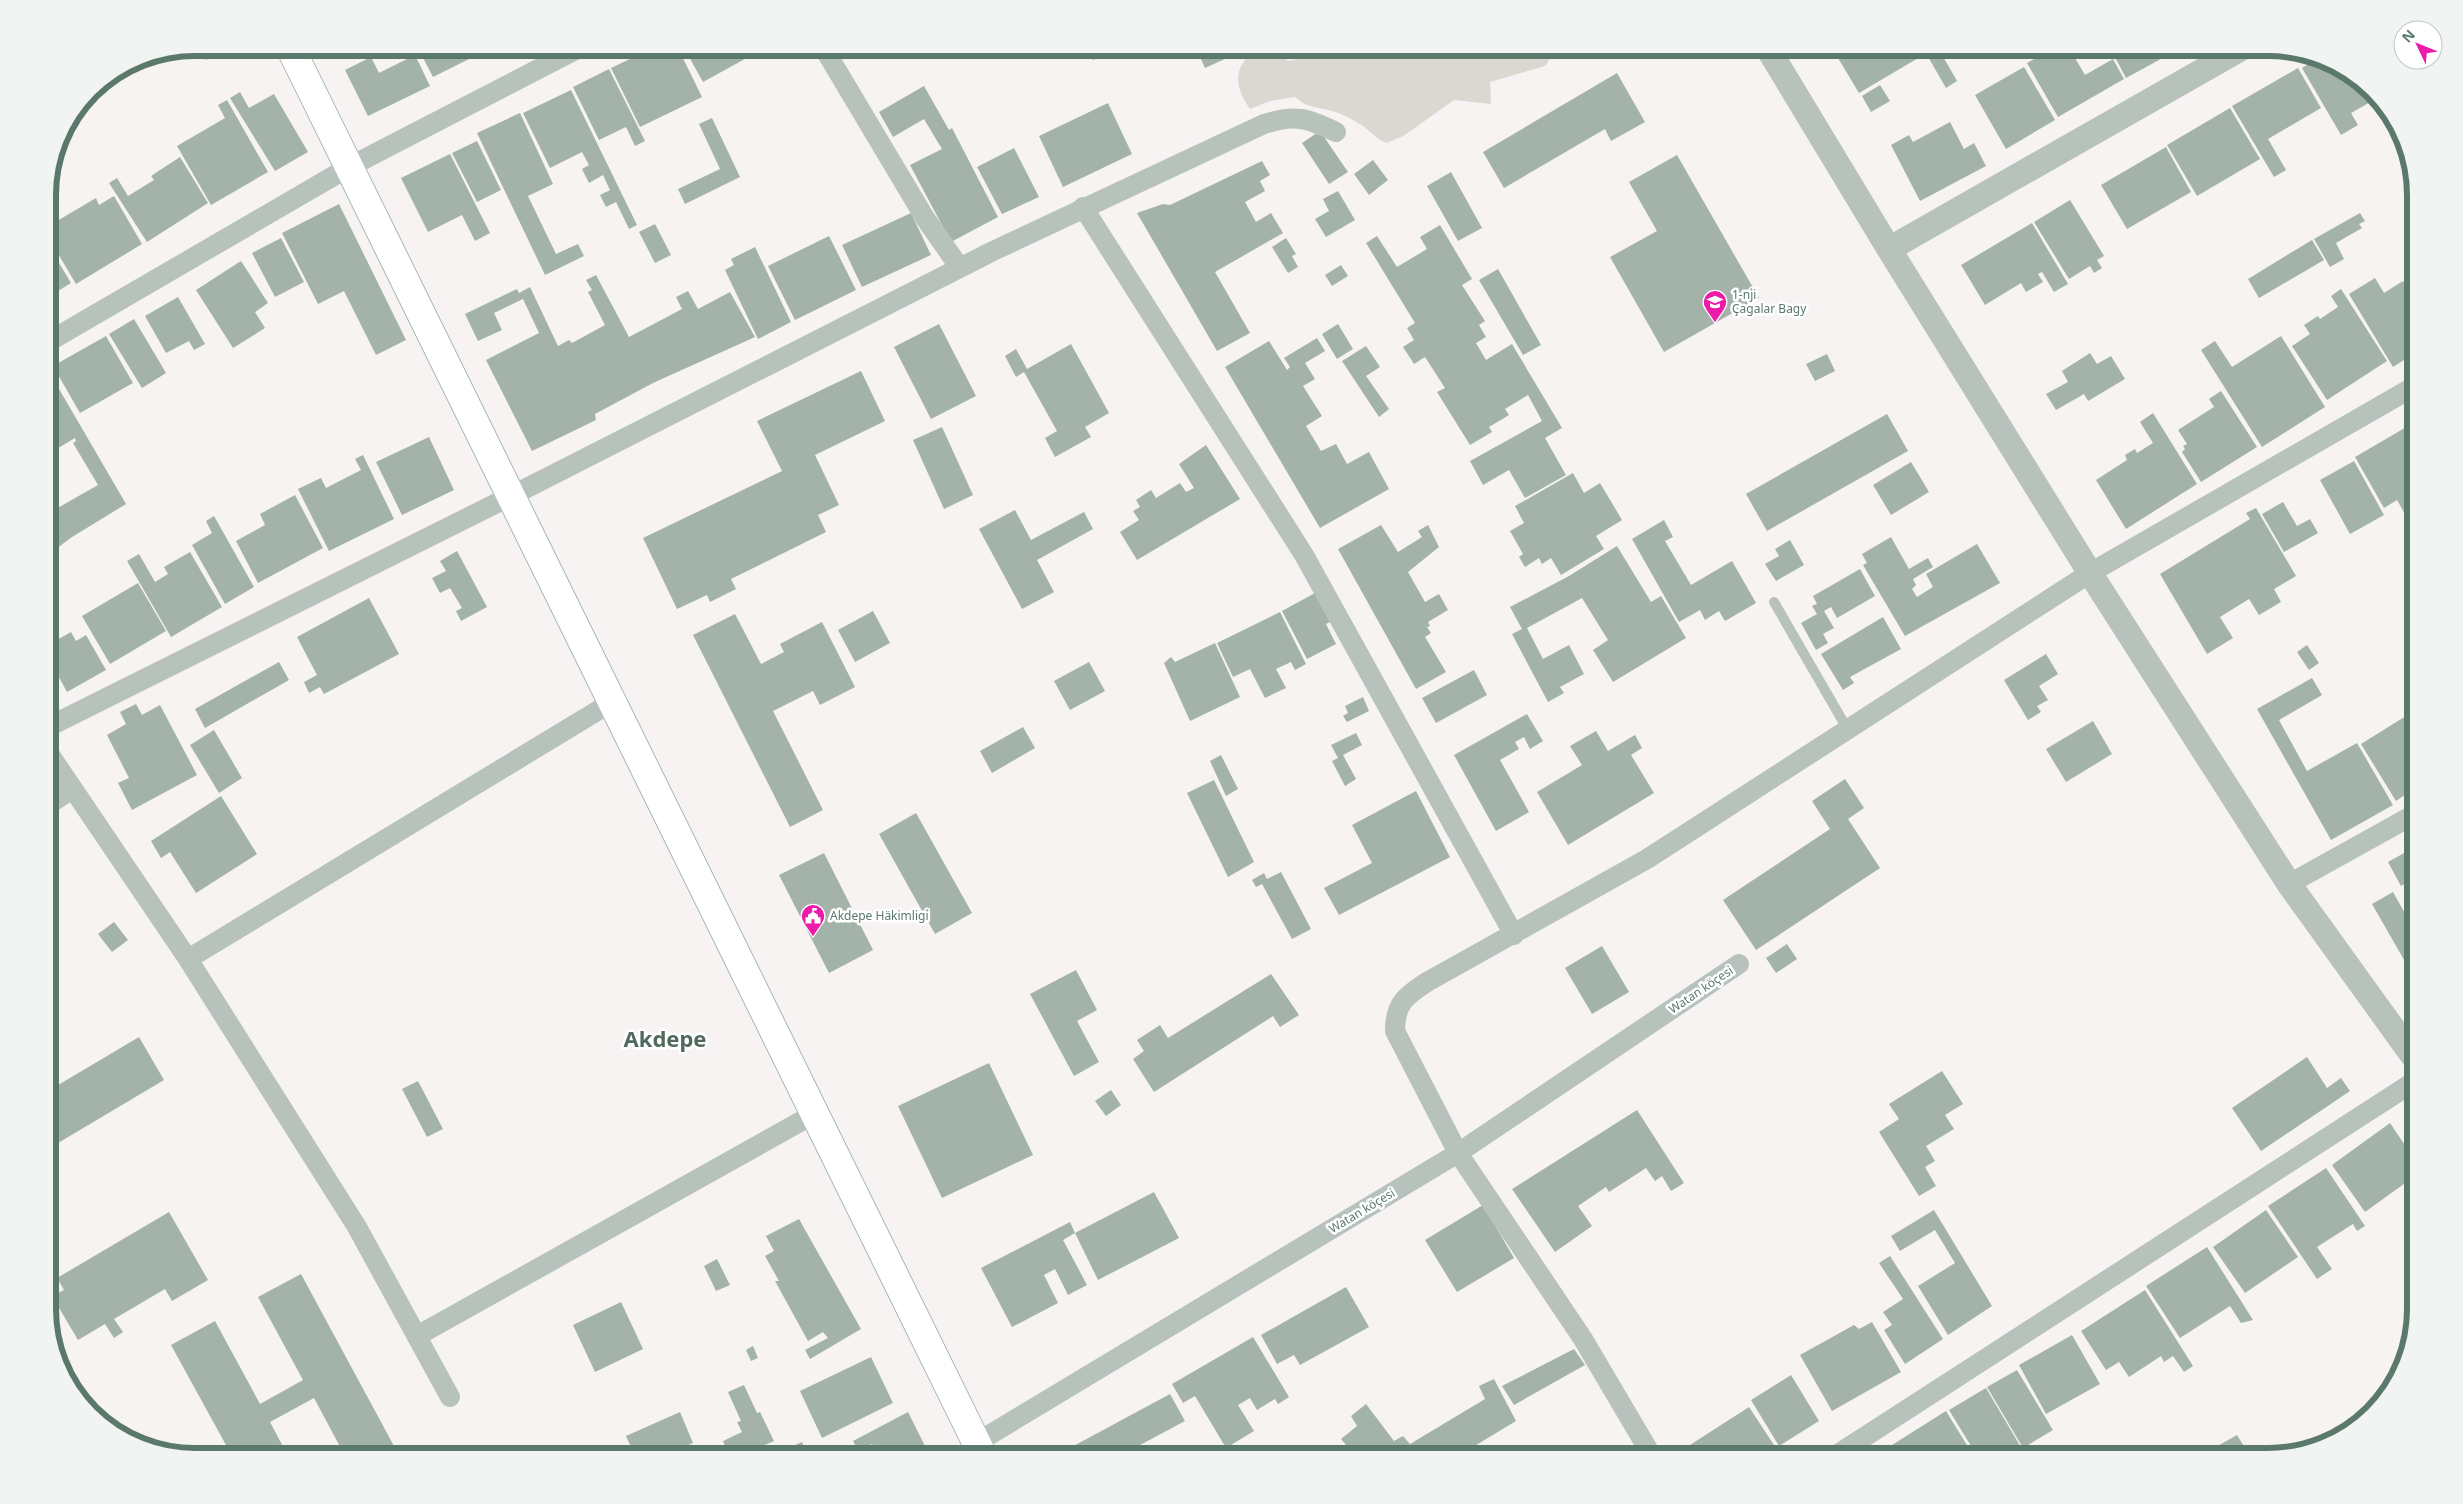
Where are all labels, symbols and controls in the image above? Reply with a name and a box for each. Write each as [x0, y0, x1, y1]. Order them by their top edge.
north arrow [2393, 20, 2443, 70]
text: N [2397, 25, 2419, 46]
place label: 1-nji Çagalar Bagy [1732, 286, 1807, 317]
school or university icon: 1-nji Çagalar Bagy [1702, 289, 1728, 323]
public building icon: Akdepe Häkimligi [800, 903, 826, 937]
place label: Akdepe Häkimligi [830, 907, 929, 924]
street label: Watan köçesi [1665, 962, 1736, 1017]
district label: Akdepe [624, 1023, 706, 1053]
street label: Watan köçesi [1326, 1184, 1398, 1237]

